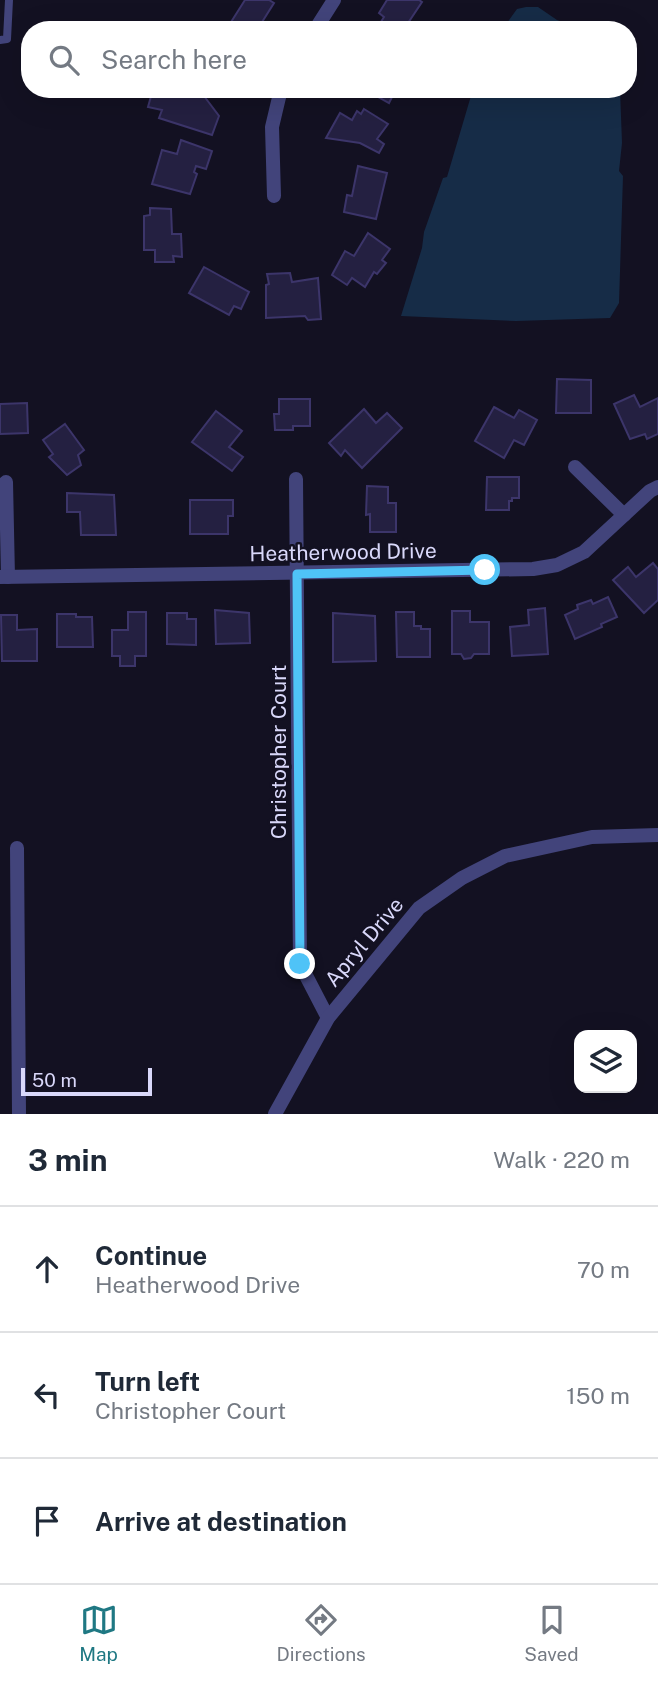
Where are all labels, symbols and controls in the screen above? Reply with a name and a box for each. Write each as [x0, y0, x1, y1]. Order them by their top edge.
search box [21, 21, 637, 98]
icon: search [45, 41, 83, 79]
text: Search here [101, 44, 247, 75]
street label: Heatherwood Drive [249, 538, 437, 566]
route start [469, 554, 500, 585]
street label: Christopher Court [266, 665, 291, 839]
street label: Apryl Drive [319, 892, 409, 992]
route end [284, 948, 315, 979]
map controls [574, 1030, 637, 1093]
button: layers [574, 1030, 637, 1093]
scale bar [21, 1065, 152, 1097]
text: 50 m [32, 1069, 77, 1091]
text: 3 min [28, 1142, 107, 1178]
text: Walk · 220 m [493, 1146, 630, 1173]
text: Continue [95, 1240, 207, 1271]
icon: ahead [28, 1250, 66, 1288]
text: 70 m [577, 1256, 630, 1283]
text: Heatherwood Drive [95, 1271, 300, 1298]
text: Turn left [95, 1366, 200, 1397]
icon: left [28, 1376, 66, 1414]
text: 150 m [566, 1382, 630, 1409]
text: Christopher Court [95, 1397, 286, 1424]
icon: arrive [28, 1502, 66, 1540]
text: Arrive at destination [95, 1506, 347, 1537]
tab: Map [79, 1601, 118, 1665]
tab: Directions [276, 1601, 366, 1665]
tab: Saved [524, 1601, 579, 1665]

